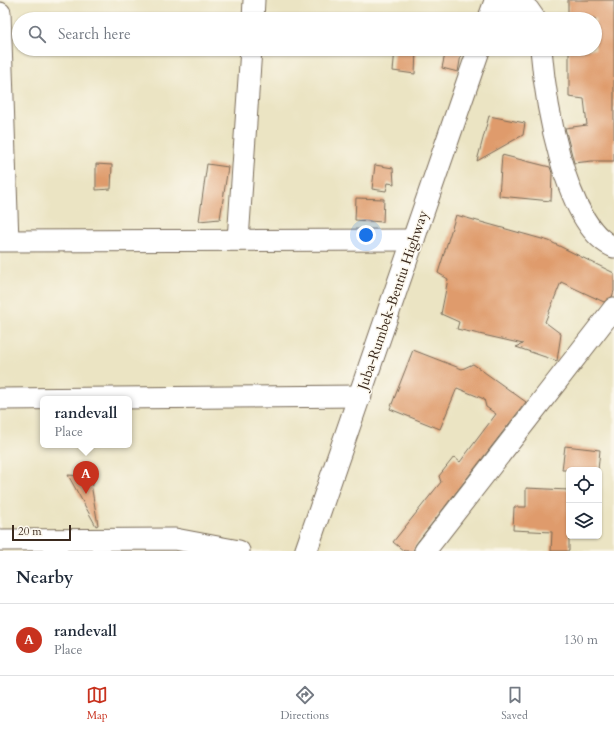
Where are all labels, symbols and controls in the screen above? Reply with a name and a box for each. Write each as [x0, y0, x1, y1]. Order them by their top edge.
search box [12, 12, 602, 56]
icon: search [26, 23, 48, 45]
text: Search here [58, 24, 131, 44]
street label: Juba-Rumbek-Bentiu Highway [353, 207, 433, 394]
your location [356, 225, 376, 245]
popup [40, 396, 132, 448]
text: randevall [55, 403, 117, 423]
text: Place [55, 423, 83, 441]
pin: A [73, 461, 99, 494]
map controls [566, 467, 602, 539]
button: locate [566, 467, 602, 503]
button: layers [566, 503, 602, 539]
scale bar [12, 523, 71, 542]
text: 20 m [18, 524, 42, 539]
text: Nearby [16, 566, 73, 589]
text: randevall [54, 621, 117, 641]
text: A [24, 631, 34, 649]
text: 130 m [564, 631, 598, 649]
text: Place [54, 641, 82, 659]
tab: Map [86, 684, 108, 723]
tab: Directions [280, 684, 329, 723]
tab: Saved [501, 684, 528, 723]

